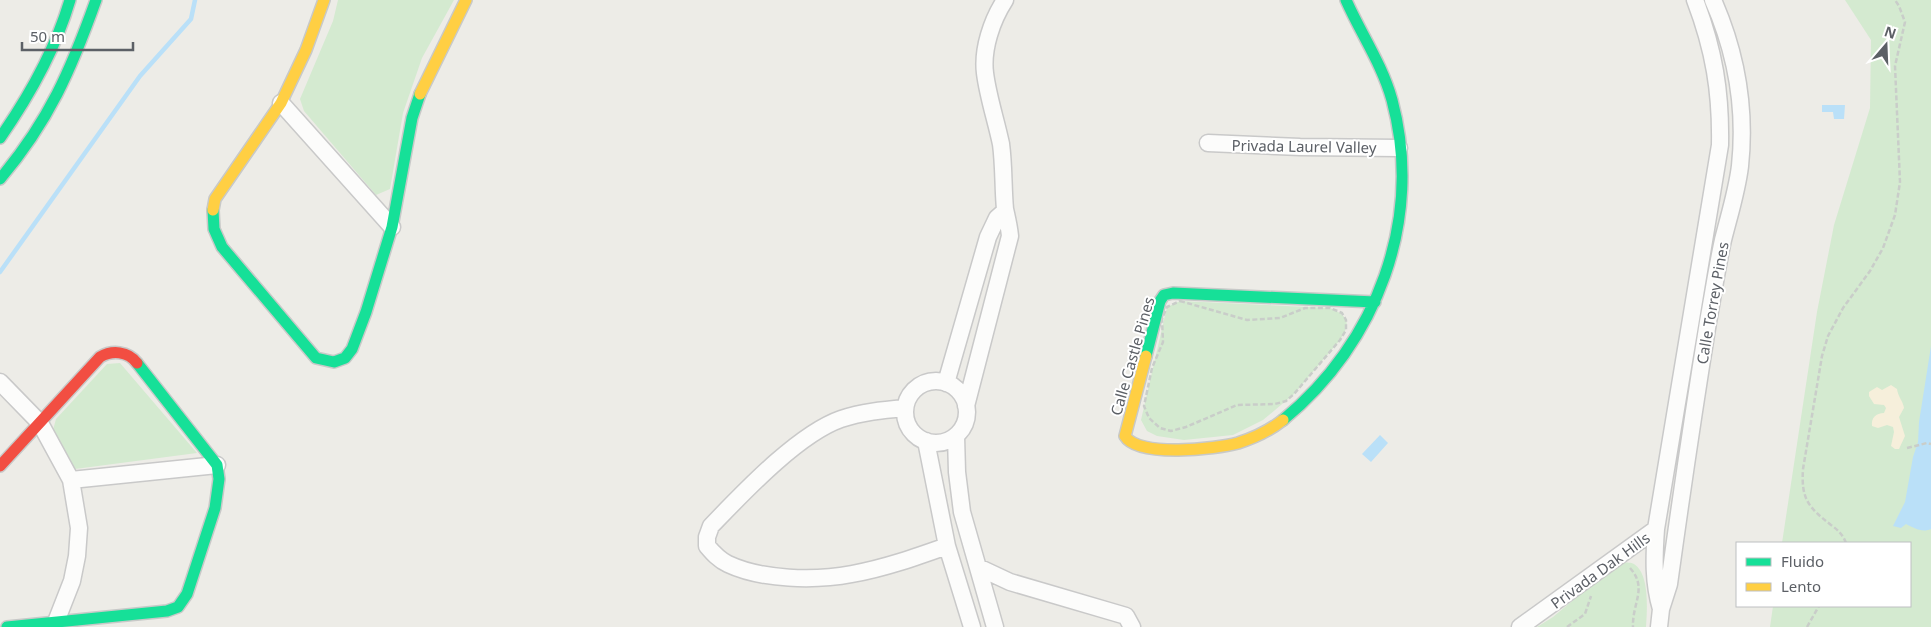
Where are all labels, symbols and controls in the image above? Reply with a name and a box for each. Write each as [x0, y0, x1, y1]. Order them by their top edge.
scale bar [22, 20, 134, 52]
north arrow [1861, 20, 1911, 70]
text: N [1882, 21, 1899, 43]
text: 50 m [30, 26, 65, 46]
street label: Privada Laurel Valley [1231, 135, 1377, 157]
street label: Calle Torrey Pines [1691, 240, 1733, 366]
street label: Calle Castle Pines [1105, 294, 1159, 418]
street label: Privada Dak Hills [1546, 527, 1654, 613]
legend [1736, 542, 1911, 607]
text: Fluido [1781, 551, 1824, 571]
text: Lento [1781, 576, 1821, 596]

